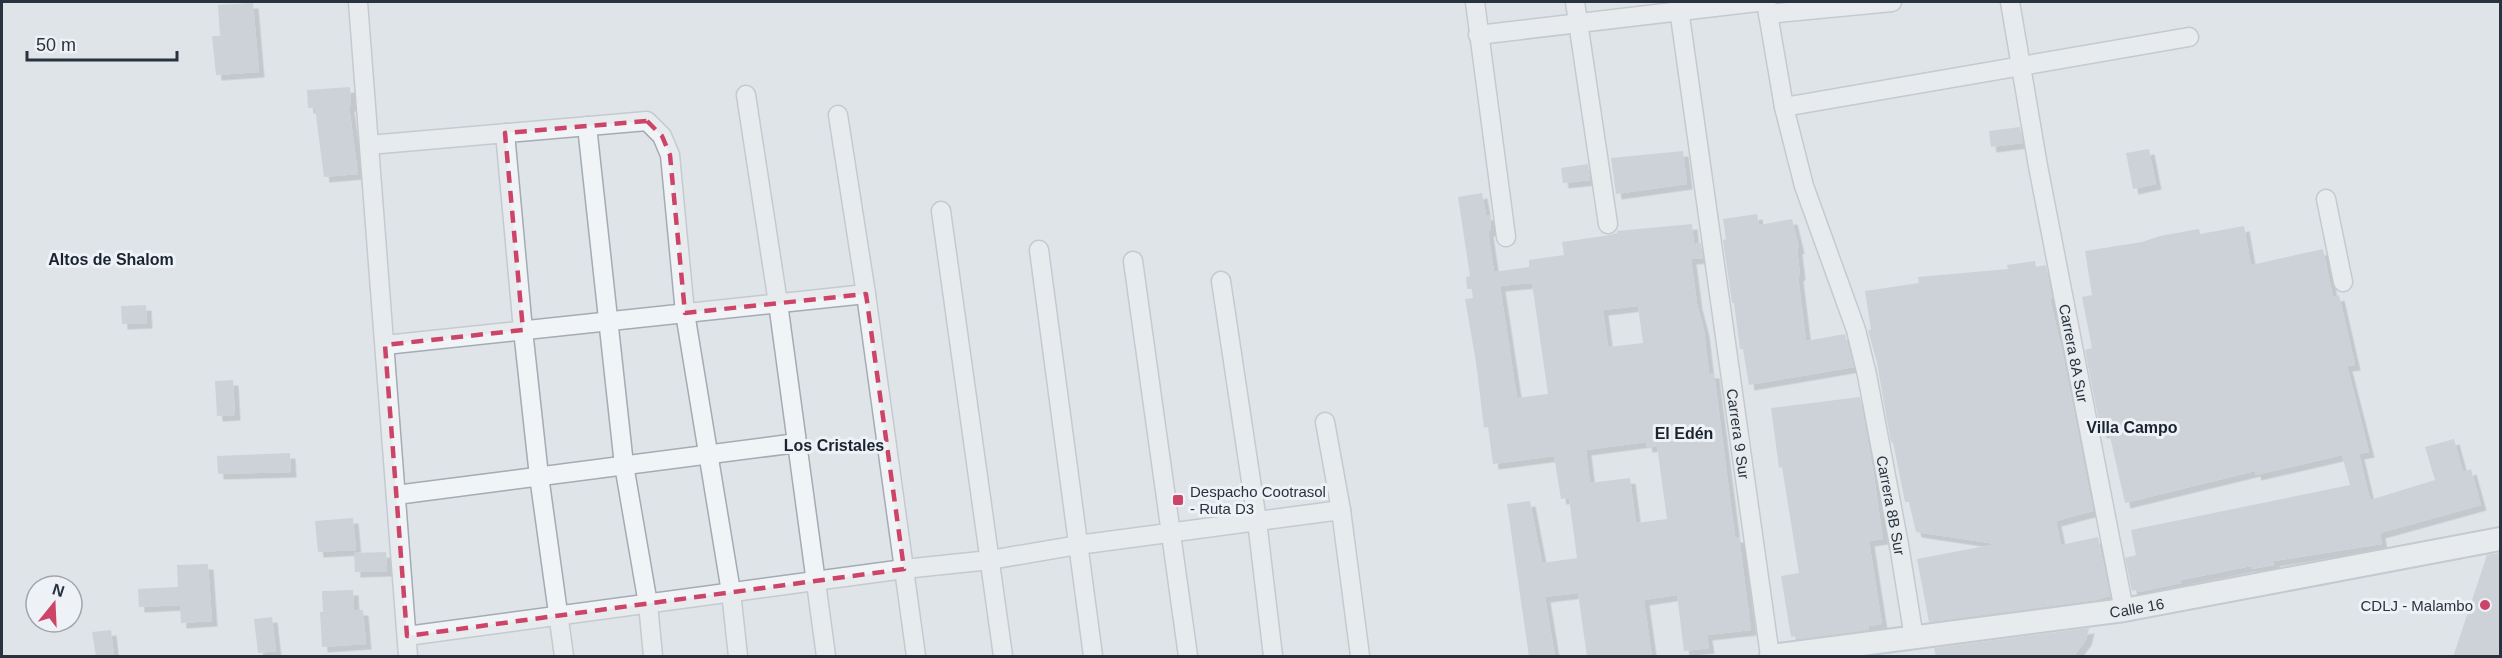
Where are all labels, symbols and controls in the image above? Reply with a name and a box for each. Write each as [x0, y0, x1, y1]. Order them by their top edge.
scale bar [27, 24, 177, 62]
text: 50 m [36, 35, 76, 55]
district label: Altos de Shalom [48, 251, 174, 268]
street label: Carrera 8A Sur [2056, 302, 2092, 404]
street label: Carrera 9 Sur [1724, 388, 1753, 480]
district label: Villa Campo [2086, 419, 2178, 436]
district label: El Edén [1655, 425, 1713, 442]
district label: Los Cristales [784, 437, 884, 454]
street label: Carrera 8B Sur [1874, 454, 1909, 556]
place label: Despacho Cootrasol - Ruta D3 [1190, 483, 1326, 517]
marker: Despacho Cootrasol - Ruta D3 [1171, 493, 1185, 507]
north arrow [24, 574, 84, 634]
text: N [50, 580, 67, 600]
street label: Calle 16 [2108, 594, 2165, 620]
place label: CDLJ - Malambo [2360, 597, 2473, 614]
marker: CDLJ - Malambo [2478, 598, 2492, 612]

